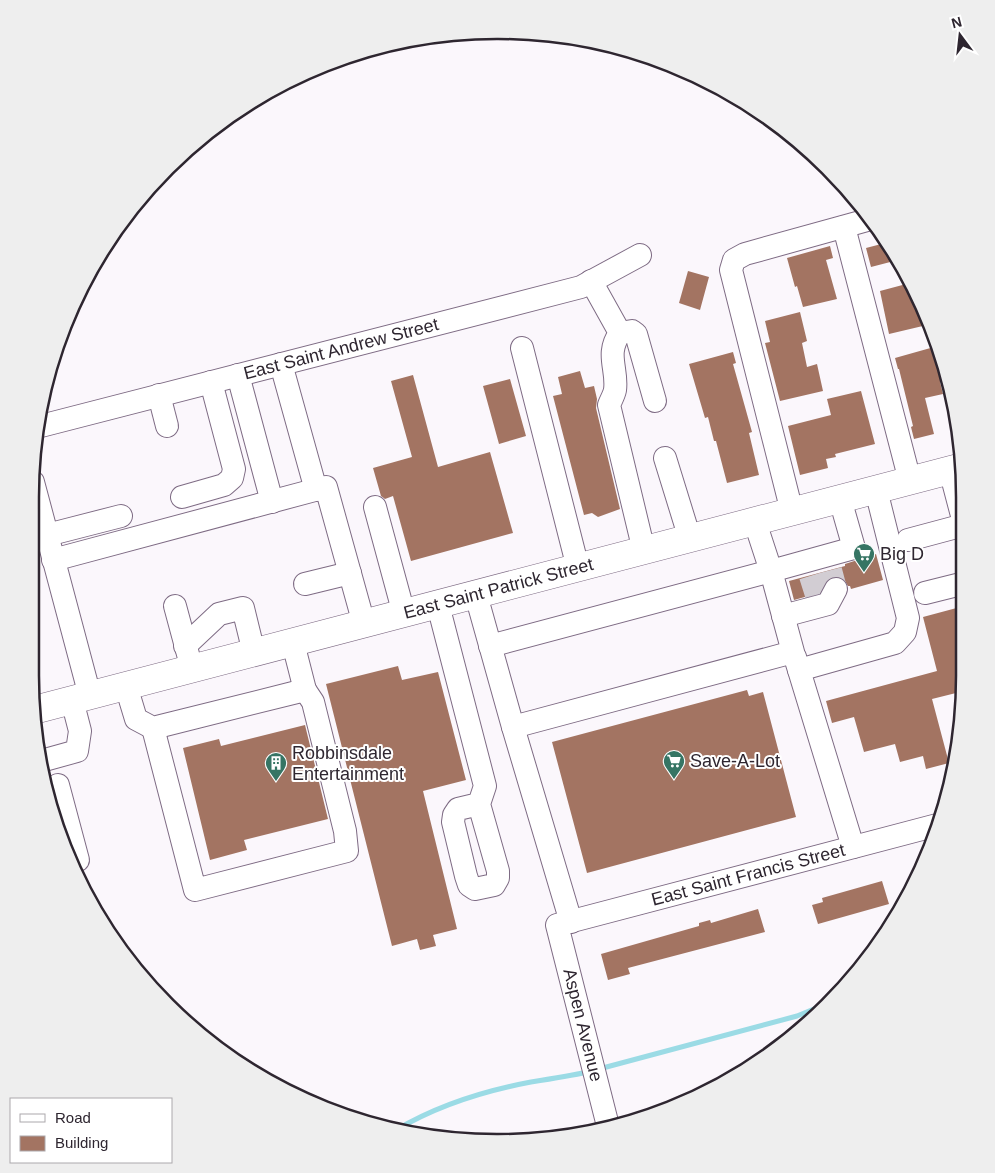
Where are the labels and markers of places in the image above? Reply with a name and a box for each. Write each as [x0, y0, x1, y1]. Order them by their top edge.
supermarket icon: Big D [852, 542, 876, 573]
place label: Big D [880, 544, 924, 564]
place label: Robbinsdale Entertainment [292, 743, 404, 784]
supermarket icon: Save-A-Lot [662, 749, 686, 780]
building icon: Robbinsdale Entertainment [264, 751, 288, 782]
place label: Save-A-Lot [690, 751, 780, 771]

